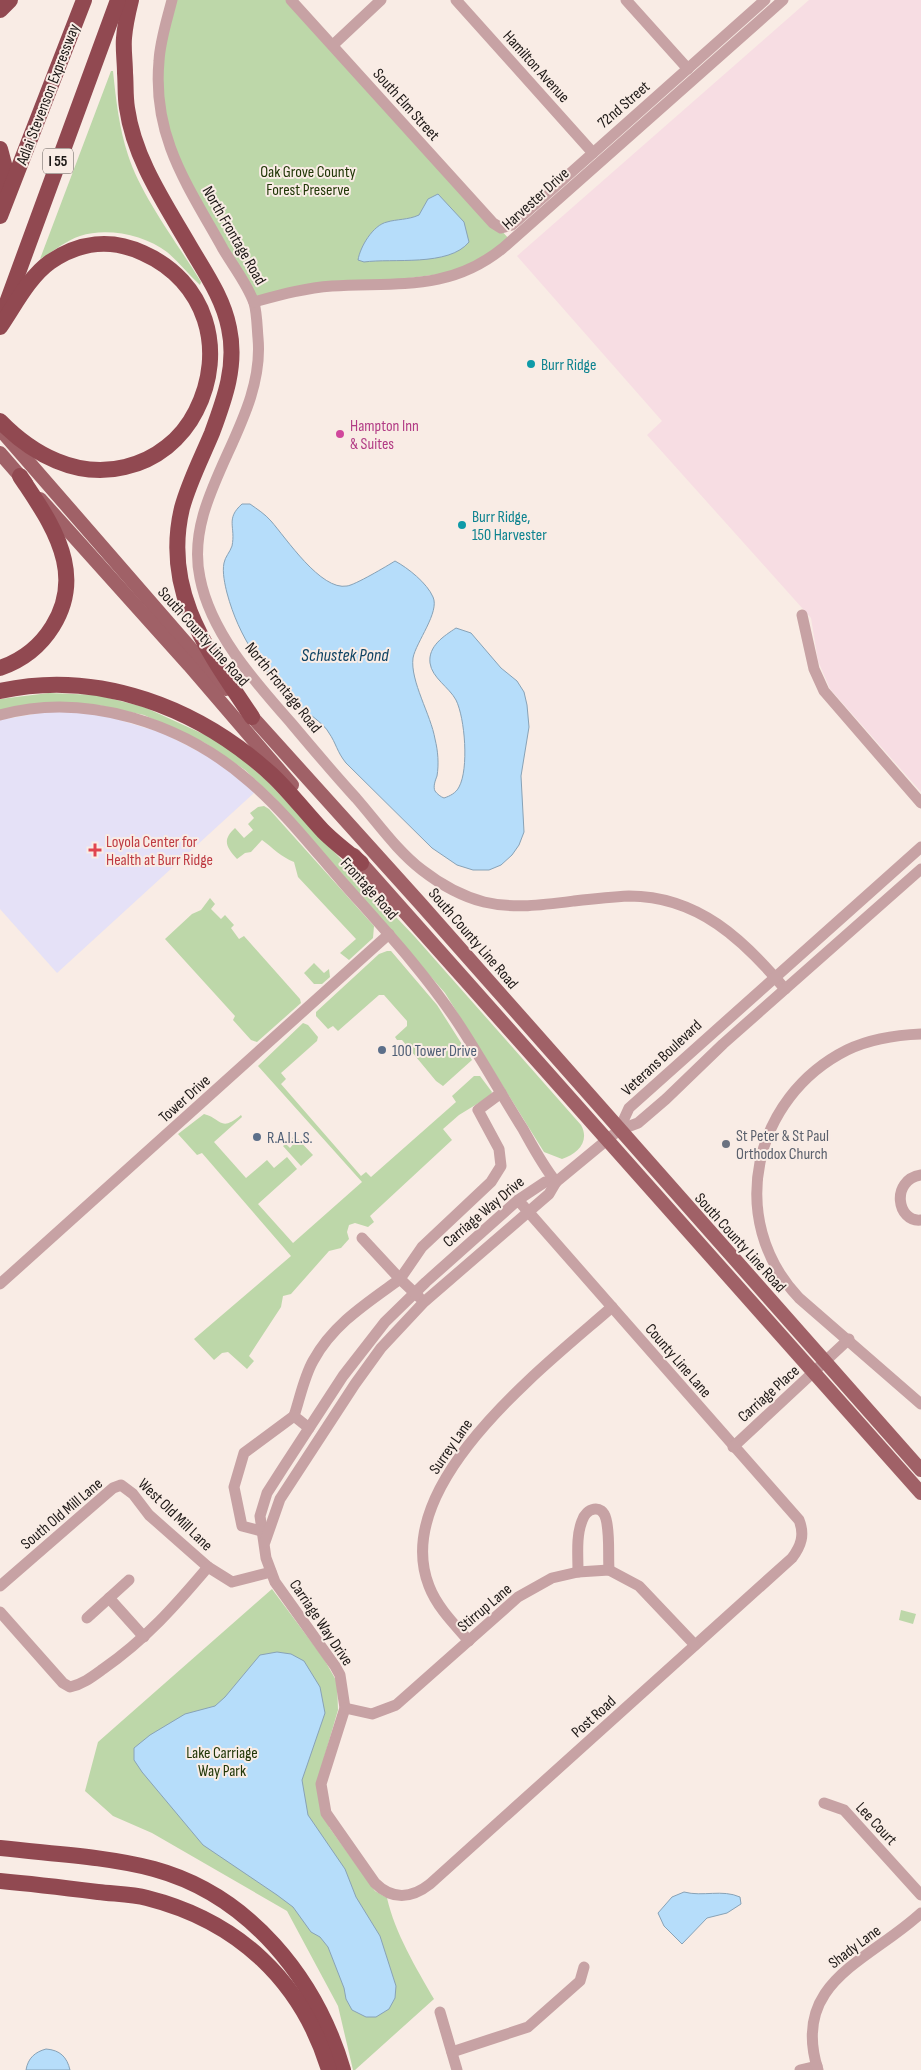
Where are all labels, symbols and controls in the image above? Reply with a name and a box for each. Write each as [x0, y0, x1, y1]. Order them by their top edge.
street label: Adlai Stevenson Expressway [12, 21, 84, 169]
street label: Hamilton Avenue [499, 27, 573, 107]
street label: South Elm Street [369, 65, 443, 145]
street label: 72nd Street [594, 77, 654, 133]
road number: I 55 [43, 148, 73, 174]
park label: Oak Grove County Forest Preserve [260, 163, 356, 200]
street label: Harvester Drive [499, 164, 573, 234]
street label: North Frontage Road [198, 183, 270, 288]
place label: Burr Ridge [541, 356, 596, 375]
marker: Burr Ridge [525, 358, 537, 370]
place label: Hampton Inn & Suites [350, 417, 419, 454]
marker: Hampton Inn & Suites [334, 428, 346, 440]
place label: Burr Ridge, 150 Harvester [472, 508, 547, 545]
marker: Burr Ridge, 150 Harvester [456, 519, 468, 531]
street label: South County Line Road [153, 583, 253, 691]
street label: North Frontage Road [241, 639, 325, 737]
water label: Schustek Pond [301, 645, 389, 666]
place label: Loyola Center for Health at Burr Ridge [106, 833, 213, 870]
marker: Loyola Center for Health at Burr Ridge [88, 843, 102, 857]
street label: Frontage Road [336, 854, 402, 924]
street label: South County Line Road [424, 885, 522, 993]
street label: Veterans Boulevard [618, 1016, 706, 1100]
place label: 100 Tower Drive [392, 1042, 477, 1061]
marker: 100 Tower Drive [376, 1044, 388, 1056]
street label: Tower Drive [155, 1071, 215, 1127]
place label: St Peter & St Paul Orthodox Church [736, 1127, 829, 1164]
place label: R.A.I.L.S. [267, 1129, 313, 1148]
marker: R.A.I.L.S. [251, 1131, 263, 1143]
marker: St Peter & St Paul Orthodox Church [720, 1138, 732, 1150]
street label: Carriage Way Drive [440, 1173, 528, 1252]
street label: South County Line Road [690, 1189, 790, 1297]
street label: County Line Lane [641, 1320, 715, 1402]
street label: Carriage Place [734, 1362, 804, 1427]
street label: Surrey Lane [425, 1416, 477, 1478]
street label: South Old Mill Lane [17, 1474, 107, 1554]
street label: West Old Mill Lane [134, 1475, 216, 1555]
street label: Carriage Way Drive [285, 1576, 357, 1670]
street label: Stirrup Lane [454, 1580, 516, 1636]
street label: Post Road [568, 1692, 620, 1742]
park label: Lake Carriage Way Park [186, 1744, 258, 1781]
street label: Lee Court [851, 1799, 901, 1850]
street label: Shady Lane [825, 1921, 885, 1973]

